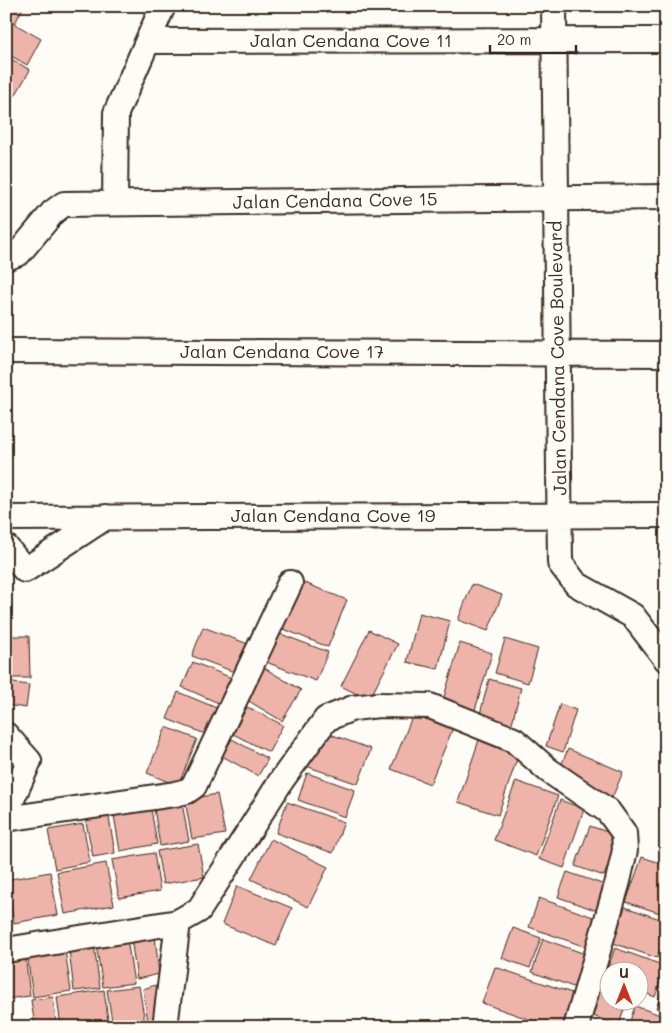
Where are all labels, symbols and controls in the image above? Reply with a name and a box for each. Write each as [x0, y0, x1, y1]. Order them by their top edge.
scale bar [490, 22, 576, 54]
street label: Jalan Cendana Cove 11 [250, 28, 452, 52]
text: 20 m [497, 29, 531, 49]
street label: Jalan Cendana Cove 15 [232, 186, 437, 214]
street label: Jalan Cendana Cove Boulevard [543, 221, 571, 496]
street label: Jalan Cendana Cove 17 [180, 339, 384, 363]
street label: Jalan Cendana Cove 19 [231, 503, 436, 527]
north arrow [600, 960, 650, 1010]
text: U [619, 963, 629, 982]

